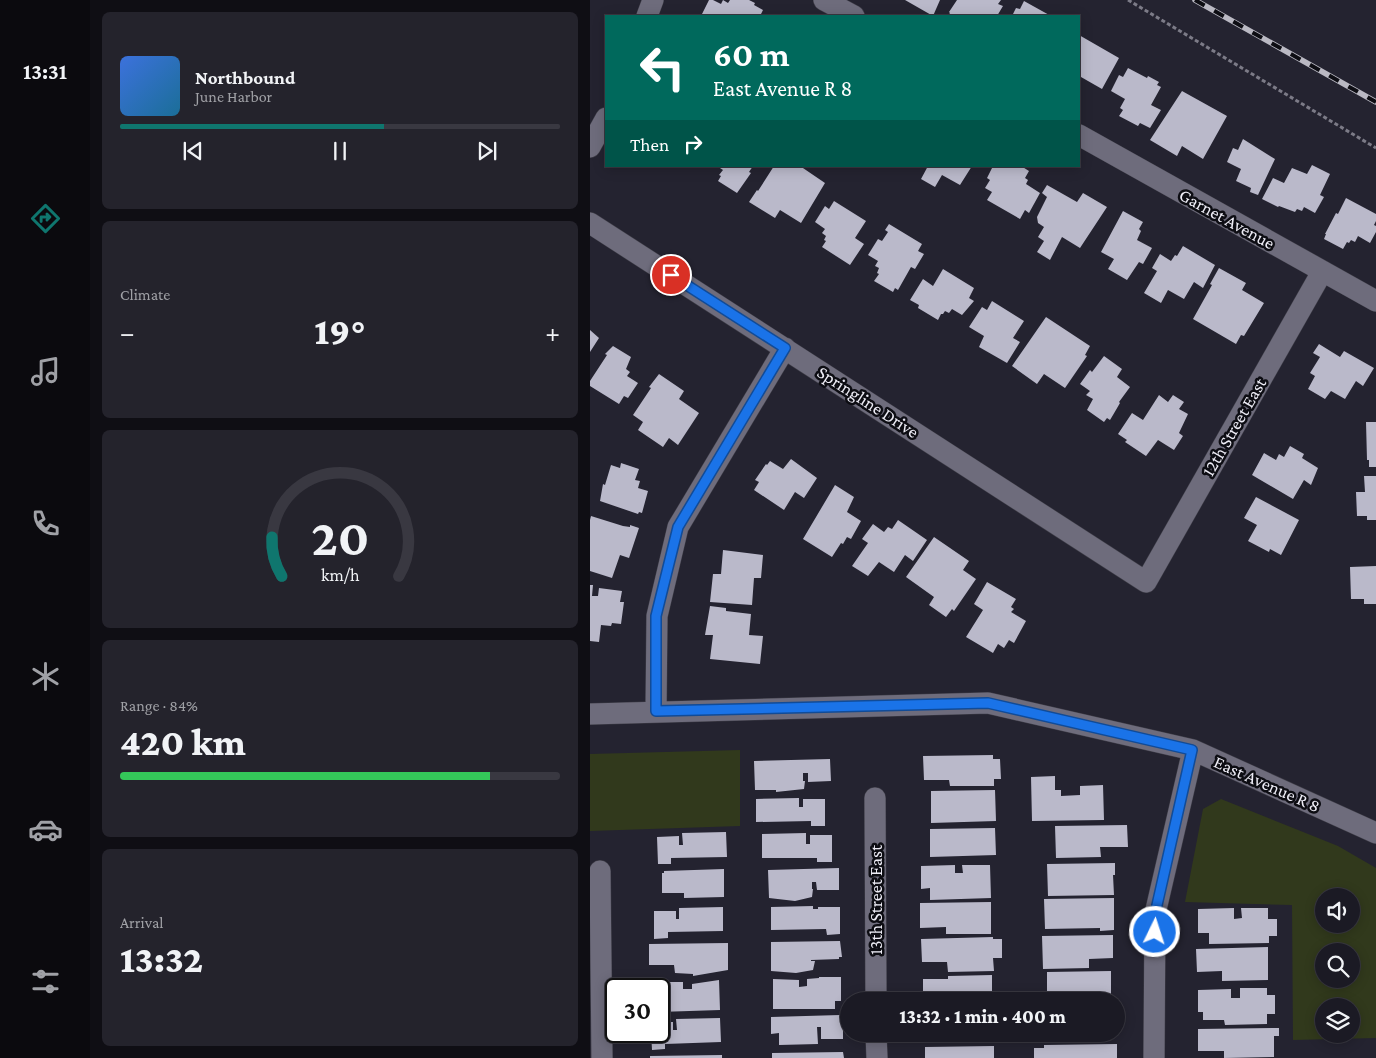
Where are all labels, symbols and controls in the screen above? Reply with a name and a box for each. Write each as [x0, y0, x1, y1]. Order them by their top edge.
icon: left [630, 35, 695, 100]
text: 60 m [713, 35, 790, 74]
text: 13:31 [23, 59, 67, 84]
text: Northbound [195, 67, 295, 88]
text: East Avenue R 8 [713, 76, 852, 101]
text: June Harbor [195, 88, 272, 105]
icon: right [679, 130, 707, 158]
text: Then [630, 134, 669, 155]
icon: previous [179, 137, 207, 165]
icon: pause [326, 137, 354, 165]
icon: next [473, 137, 501, 165]
street label: Garnet Avenue [1176, 185, 1278, 253]
icon: directions [28, 201, 63, 236]
pin [650, 254, 692, 296]
icon: arrive [657, 261, 685, 289]
text: Climate [120, 286, 170, 303]
text: 19° [314, 310, 366, 352]
text: − [120, 317, 135, 348]
text: + [545, 317, 560, 348]
icon: music [28, 354, 63, 389]
street label: Springline Drive [814, 362, 923, 442]
street label: 12th Street East [1198, 373, 1271, 480]
icon: phone [28, 506, 63, 541]
text: 20 [311, 508, 369, 566]
text: km/h [321, 565, 360, 585]
icon: climate [28, 659, 63, 694]
text: Range · 84% [120, 697, 198, 714]
text: 420 km [120, 721, 246, 763]
street label: East Avenue R 8 [1211, 752, 1323, 816]
icon: car [28, 812, 63, 847]
street label: 13th Street East [866, 844, 886, 955]
map controls [1315, 888, 1360, 1043]
button: sound [1315, 888, 1360, 933]
position arrow [1128, 905, 1180, 957]
text: Arrival [120, 914, 164, 931]
text: 13:32 [120, 938, 203, 980]
button: search [1315, 943, 1360, 988]
icon: filters [28, 964, 63, 999]
speed limit sign: 30 [605, 978, 670, 1043]
button: layers [1315, 998, 1360, 1043]
text: 13:32 · 1 min · 400 m [899, 1006, 1066, 1027]

